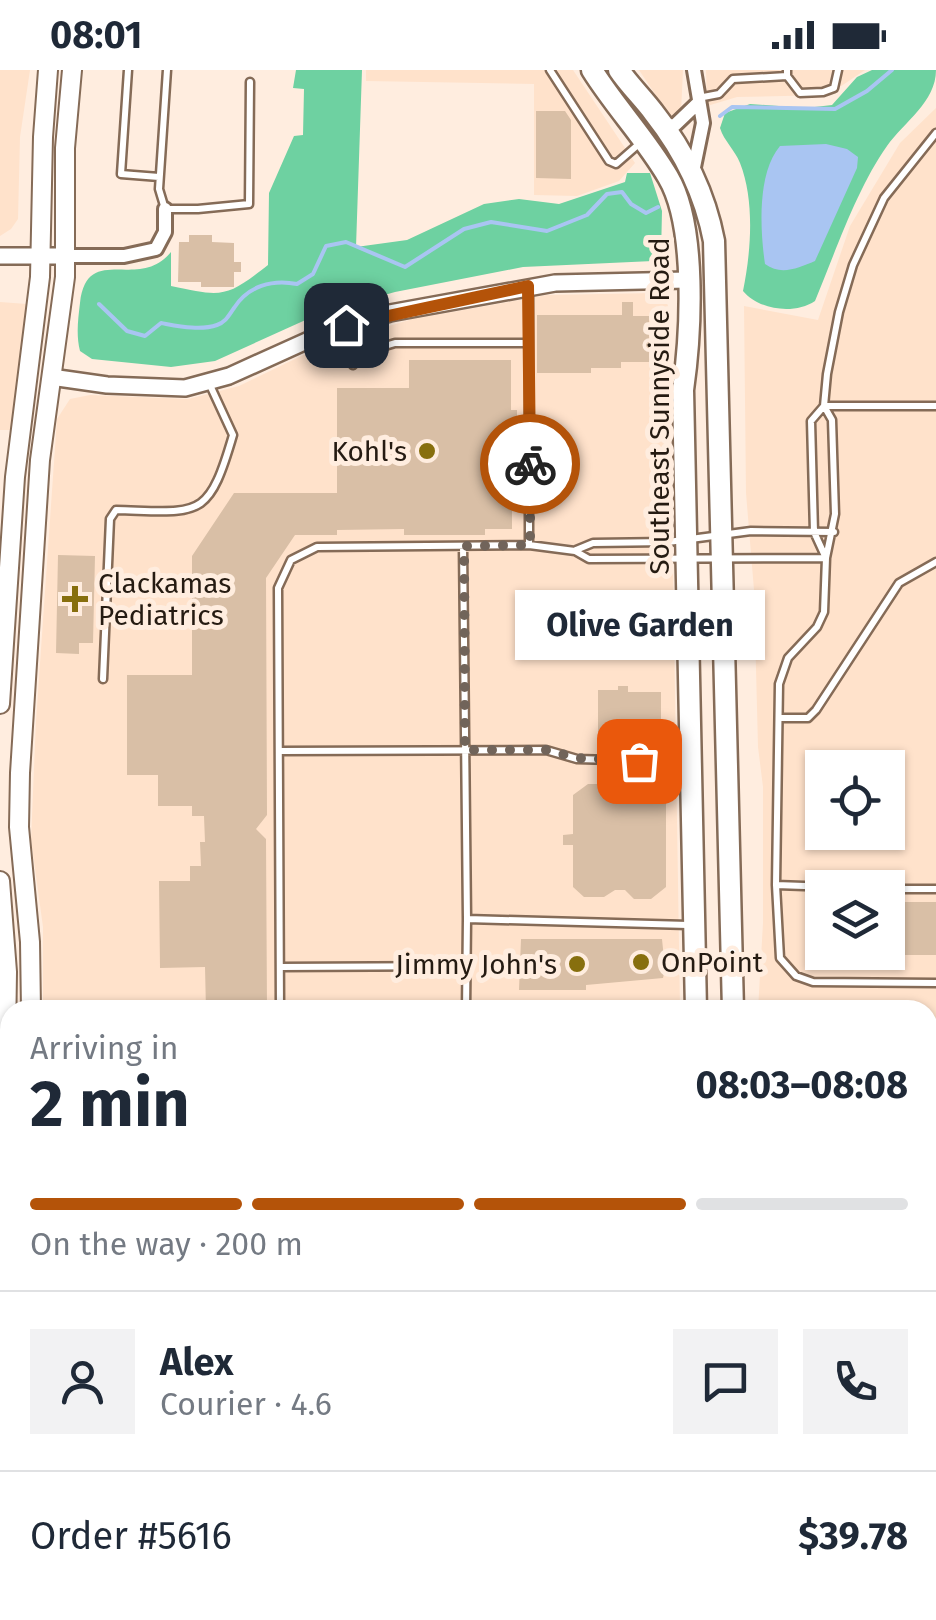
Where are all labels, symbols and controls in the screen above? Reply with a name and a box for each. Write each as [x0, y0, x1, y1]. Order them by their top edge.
text: 08:01 [50, 12, 142, 58]
street label: Southeast Sunnyside Road [643, 237, 676, 575]
pin [304, 283, 389, 368]
icon: home [319, 298, 374, 353]
courier [480, 414, 580, 514]
place label: Kohl's [331, 435, 407, 468]
icon: bike [503, 437, 558, 492]
marker: Kohl's [416, 440, 438, 462]
place label: Clackamas Pediatrics [98, 567, 231, 632]
marker: Clackamas Pediatrics [62, 586, 88, 612]
callout: Olive Garden [514, 591, 764, 661]
text: Olive Garden [546, 606, 734, 644]
pin [597, 719, 682, 804]
icon: bag [612, 734, 667, 789]
map controls [805, 750, 905, 970]
button: locate [805, 750, 905, 850]
button: layers [805, 870, 905, 970]
place label: OnPoint [661, 946, 764, 979]
place label: Jimmy John's [395, 948, 557, 981]
marker: OnPoint [630, 951, 652, 973]
marker: Jimmy John's [566, 953, 588, 975]
text: Arriving in [30, 1029, 178, 1067]
text: 08:03–08:08 [695, 1062, 908, 1108]
text: 2 min [30, 1065, 190, 1143]
text: On the way · 200 m [30, 1225, 303, 1263]
button: person [30, 1329, 135, 1434]
button: chat [673, 1329, 778, 1434]
button: phone [803, 1329, 908, 1434]
text: Alex [160, 1339, 233, 1385]
text: Courier · 4.6 [160, 1385, 332, 1423]
text: Order #5616 [30, 1513, 232, 1559]
text: $39.78 [798, 1513, 908, 1559]

